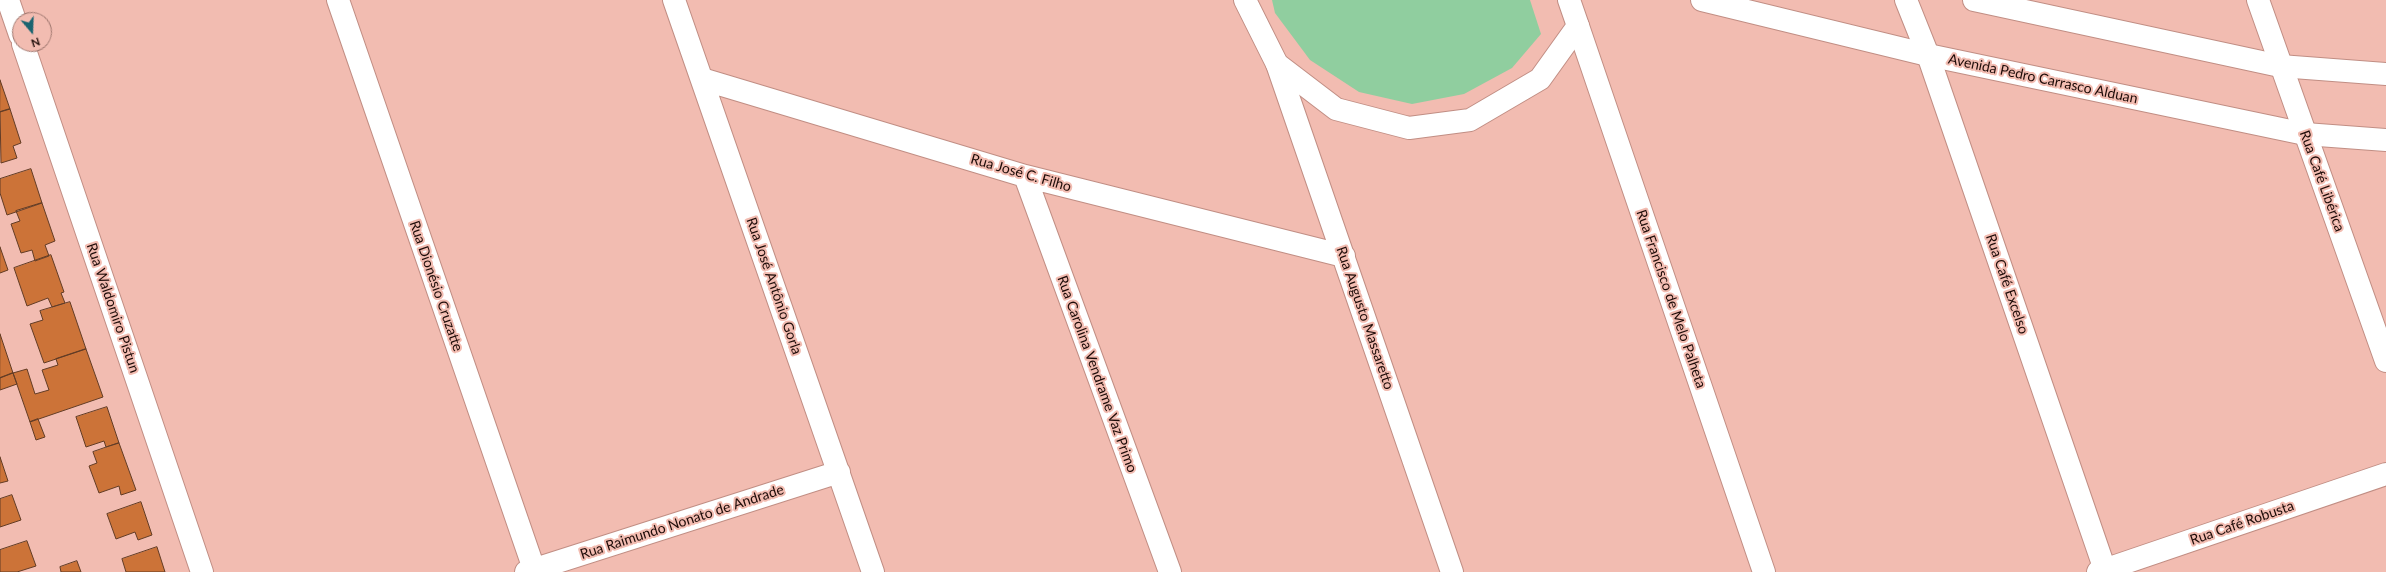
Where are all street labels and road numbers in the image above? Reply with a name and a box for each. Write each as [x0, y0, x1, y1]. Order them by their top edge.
street label: Avenida Pedro Carrasco Alduan [1947, 51, 2139, 107]
street label: Rua Café Libérica [2296, 128, 2348, 234]
street label: Rua José C. Filho [969, 151, 1073, 195]
street label: Rua Francisco de Melo Palheta [1633, 208, 1709, 390]
street label: Rua José Antônio Gorla [743, 215, 805, 357]
street label: Rua Dionésio Cruzatte [406, 218, 466, 354]
street label: Rua Café Excelso [1982, 232, 2032, 336]
street label: Rua Waldomiro Pistun [83, 241, 143, 375]
street label: Rua Augusto Massaretto [1333, 244, 1397, 392]
street label: Rua Carolina Vendrame Vaz Primo [1053, 273, 1141, 475]
street label: Rua Raimundo Nonato de Andrade [578, 481, 786, 563]
street label: Rua Café Robusta [2188, 497, 2296, 549]

